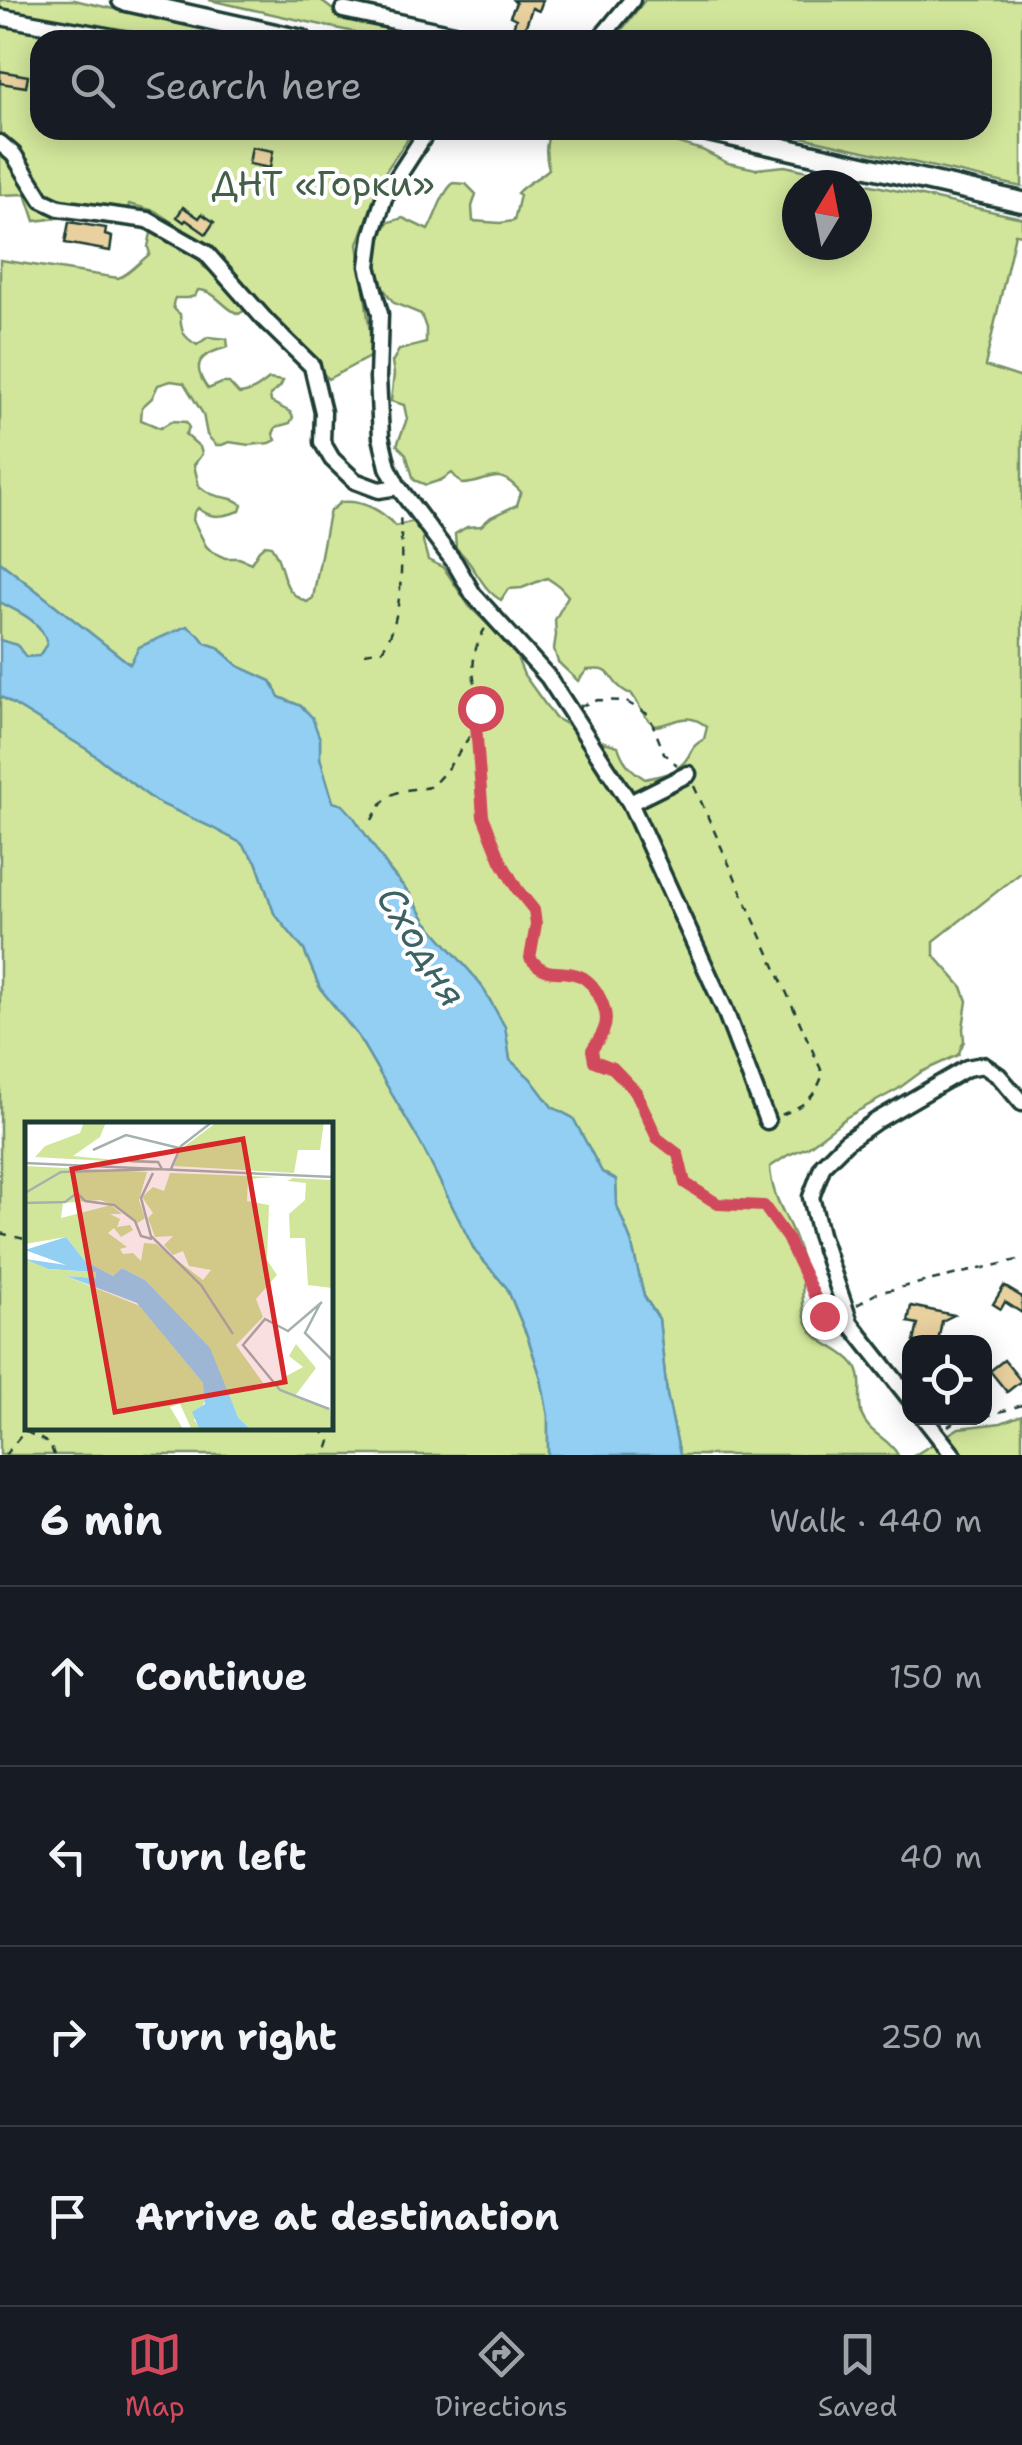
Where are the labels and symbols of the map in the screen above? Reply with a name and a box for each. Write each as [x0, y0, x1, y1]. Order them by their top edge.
park label: ДНТ «Горки» [211, 160, 435, 207]
north arrow [782, 170, 872, 260]
route start [458, 686, 504, 732]
water label: Сходня [365, 876, 479, 1016]
inset map [25, 1122, 332, 1430]
route end [802, 1294, 848, 1340]

